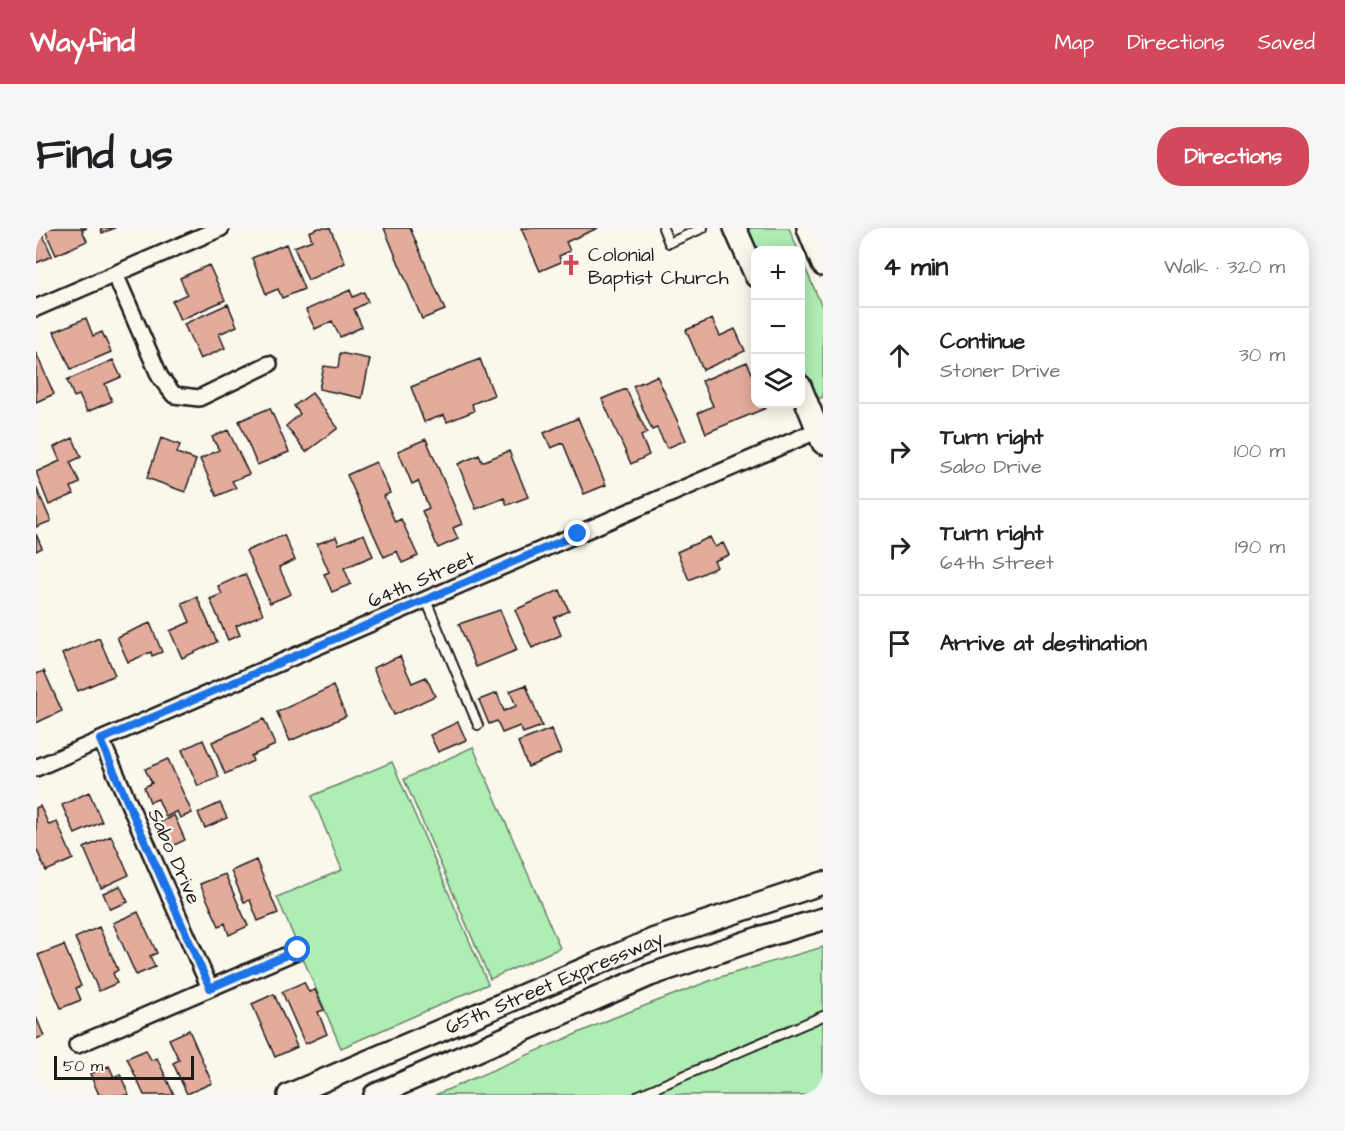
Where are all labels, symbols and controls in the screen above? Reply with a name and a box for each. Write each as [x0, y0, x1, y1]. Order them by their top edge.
text: Wayfind [30, 23, 135, 62]
text: Map [1054, 28, 1094, 57]
text: Directions [1127, 28, 1225, 57]
text: Saved [1258, 28, 1315, 57]
text: Find us [36, 127, 173, 185]
button: Directions [1157, 127, 1309, 186]
place label: Colonial Baptist Church [588, 241, 729, 292]
map controls [751, 246, 805, 408]
button: + [751, 246, 805, 300]
text: 4 min [883, 249, 948, 285]
church icon: Colonial Baptist Church [559, 253, 583, 277]
text: Walk · 320 m [1164, 253, 1285, 281]
button: − [751, 300, 805, 354]
text: Continue [940, 326, 1025, 357]
icon: ahead [883, 339, 916, 372]
text: 30 m [1239, 341, 1285, 369]
button: layers [751, 354, 805, 408]
text: Stoner Drive [940, 357, 1060, 385]
text: Turn right [940, 422, 1043, 453]
icon: right [883, 435, 916, 468]
text: 100 m [1234, 437, 1285, 465]
text: Sabo Drive [940, 453, 1042, 481]
text: Turn right [940, 518, 1043, 549]
route end [564, 520, 590, 546]
icon: right [883, 531, 916, 564]
text: 190 m [1235, 533, 1285, 561]
street label: 64th Street [364, 545, 479, 615]
text: 64th Street [940, 549, 1054, 577]
icon: arrive [883, 627, 916, 660]
text: Arrive at destination [940, 628, 1147, 659]
street label: Sabo Drive [141, 804, 208, 909]
street label: 65th Street Expressway [441, 924, 668, 1042]
route start [284, 936, 310, 962]
scale bar [54, 1053, 194, 1080]
text: 50 m [63, 1055, 103, 1077]

